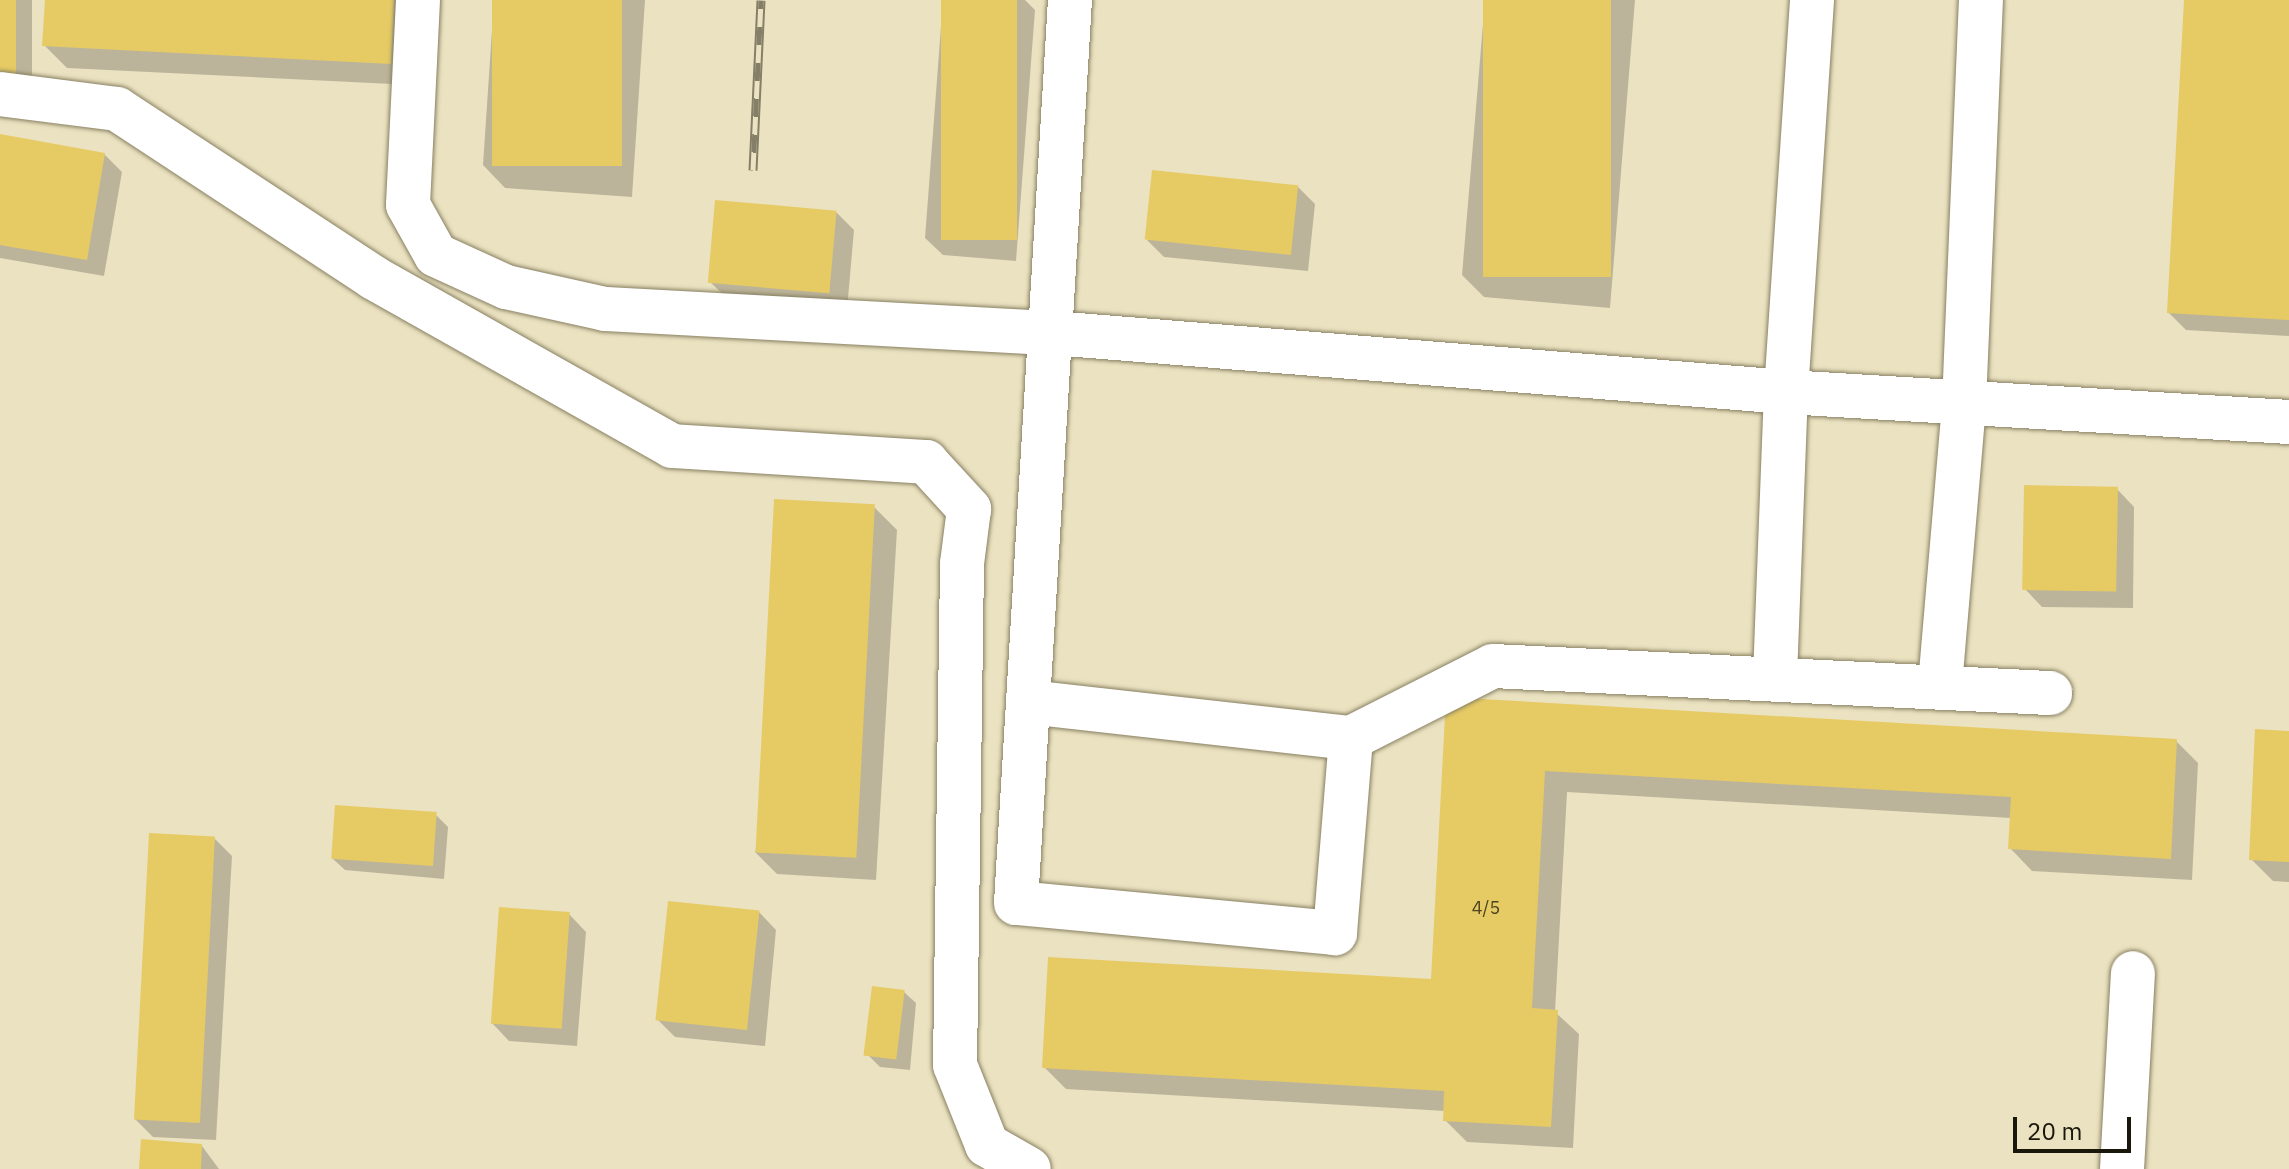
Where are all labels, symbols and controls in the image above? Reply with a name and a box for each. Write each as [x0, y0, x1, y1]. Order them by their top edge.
house number: 4/5 [1472, 897, 1500, 919]
scale bar [2017, 1101, 2135, 1151]
text: 20 m [2027, 1115, 2082, 1147]

